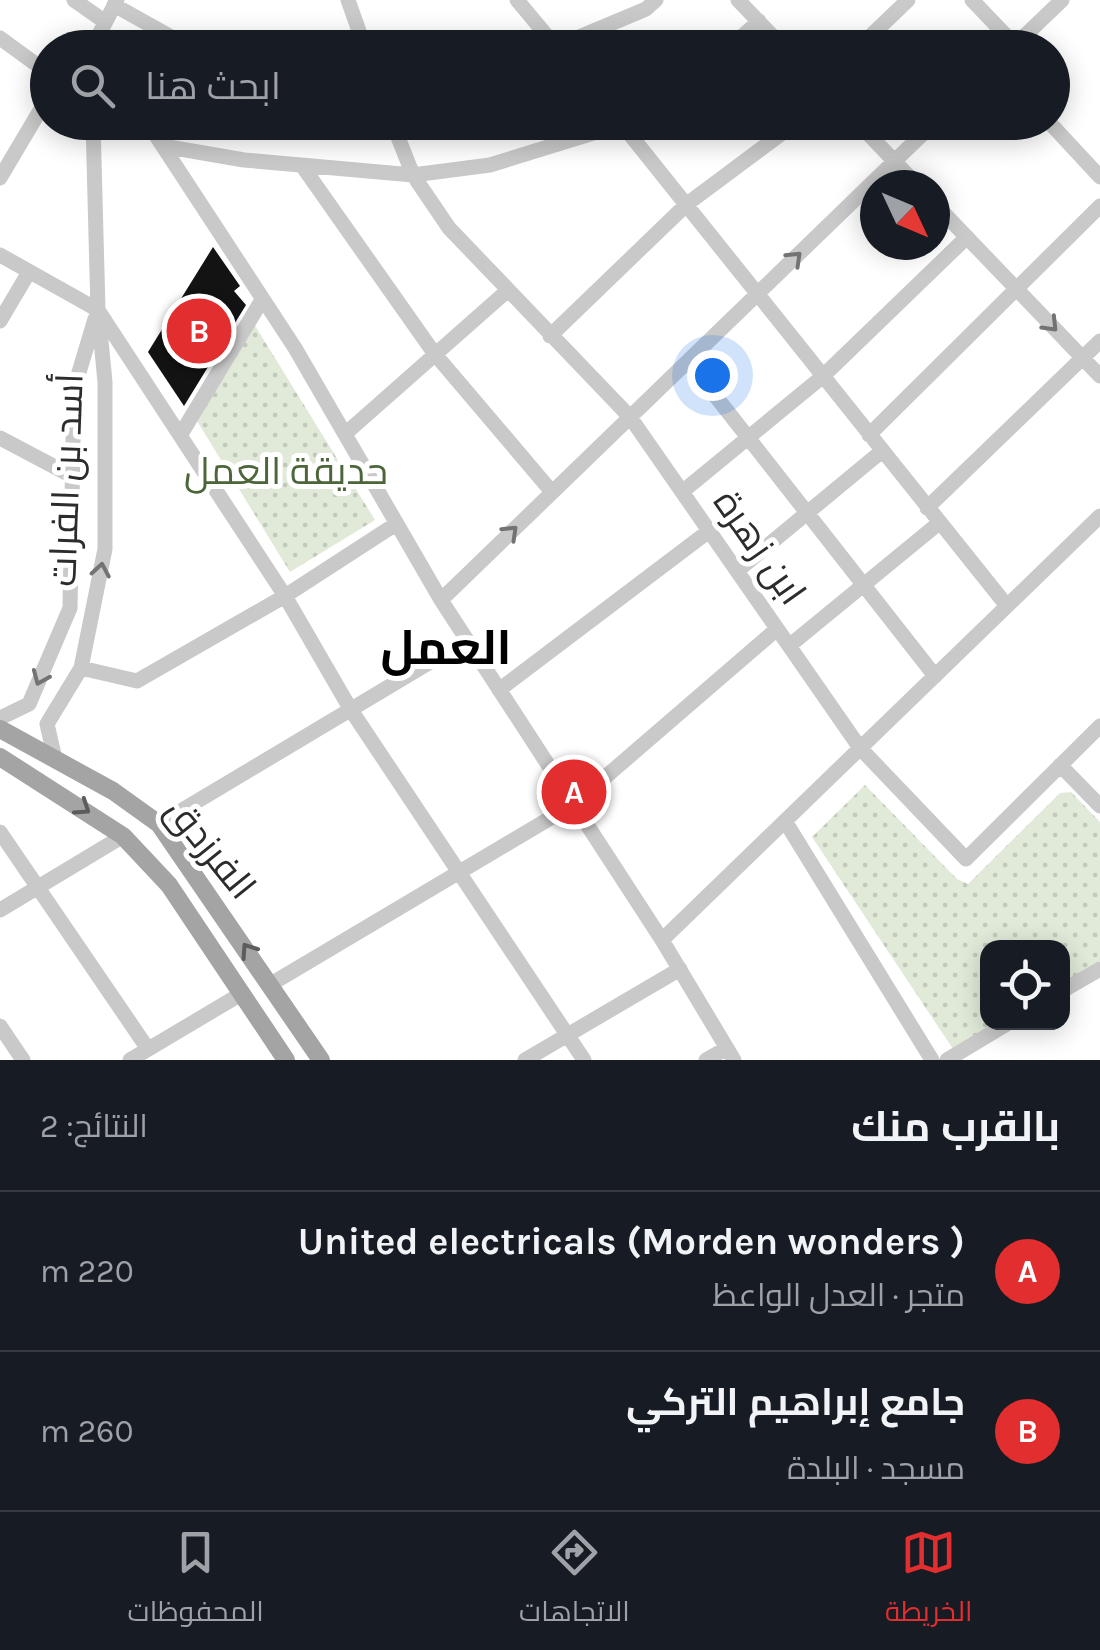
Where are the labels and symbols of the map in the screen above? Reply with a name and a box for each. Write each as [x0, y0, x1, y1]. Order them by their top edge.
north arrow [860, 170, 950, 260]
one-way arrow [783, 252, 801, 270]
pin: B [166, 294, 232, 368]
one-way arrow [1039, 313, 1057, 331]
your location [687, 350, 738, 401]
street label: أسد بن الفرات [38, 373, 93, 587]
park label: حديقة العمل [184, 449, 388, 494]
street label: ابن زهرة [704, 481, 815, 613]
one-way arrow [499, 526, 517, 544]
one-way arrow [90, 562, 111, 578]
district label: العمل [380, 620, 512, 676]
one-way arrow [32, 668, 52, 686]
pin: A [542, 754, 606, 830]
street label: الفرزدق [156, 788, 265, 908]
one-way arrow [72, 796, 91, 814]
one-way arrow [242, 942, 260, 961]

